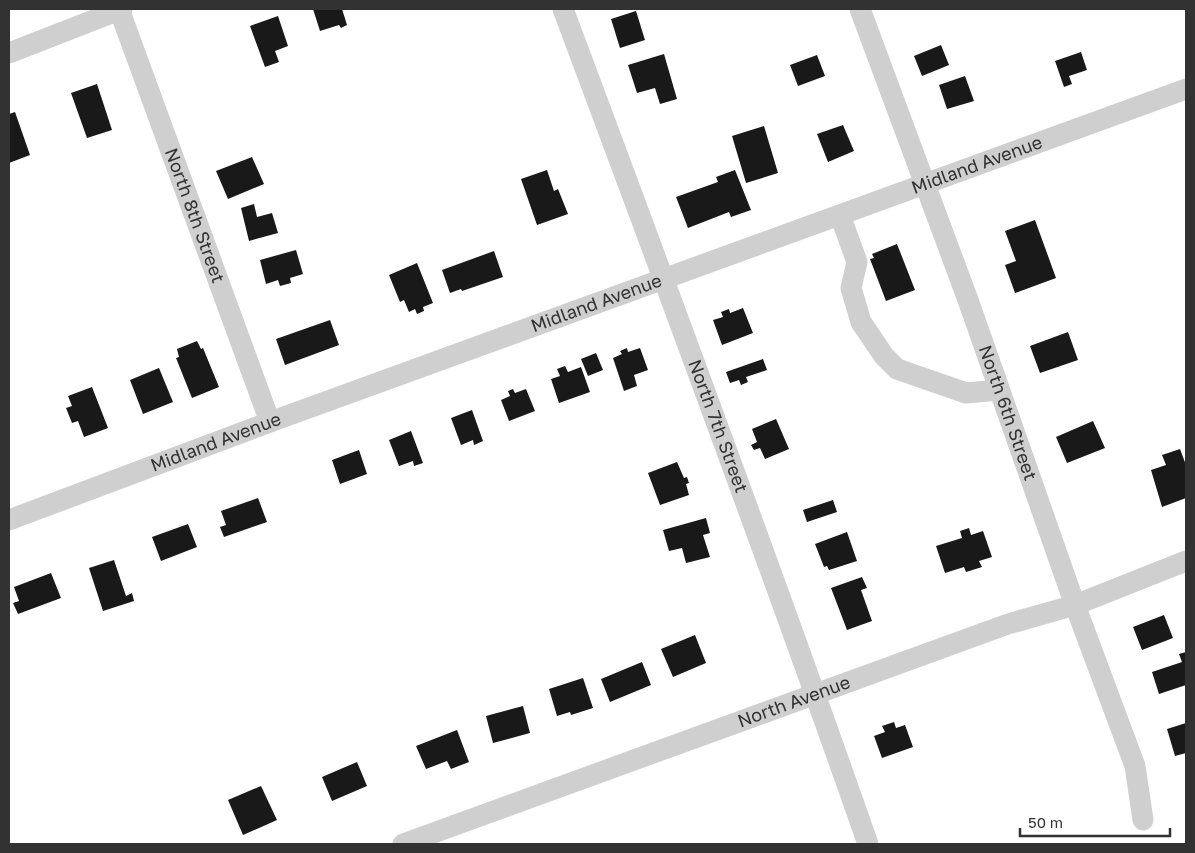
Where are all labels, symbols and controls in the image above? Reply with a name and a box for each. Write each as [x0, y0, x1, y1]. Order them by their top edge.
street label: Midland Avenue [908, 130, 1045, 198]
street label: North 8th Street [161, 145, 230, 286]
street label: Midland Avenue [528, 269, 664, 336]
street label: North 6th Street [975, 342, 1042, 483]
street label: North 7th Street [684, 356, 753, 495]
street label: Midland Avenue [147, 407, 284, 476]
street label: North Avenue [734, 670, 853, 731]
scale bar [1020, 806, 1170, 838]
text: 50 m [1028, 813, 1063, 831]

